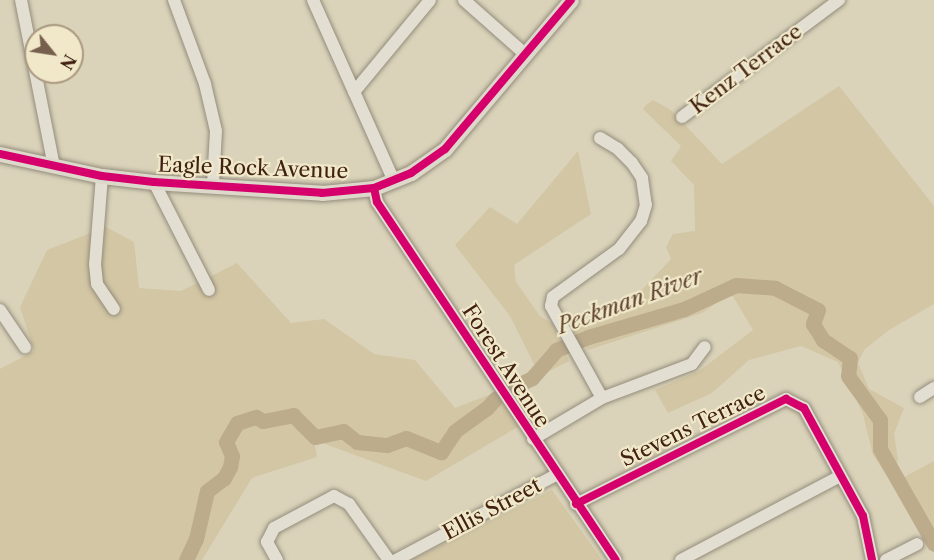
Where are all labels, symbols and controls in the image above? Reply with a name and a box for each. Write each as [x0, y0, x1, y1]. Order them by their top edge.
street label: Kenz Terrace [685, 19, 807, 119]
north arrow [24, 24, 84, 84]
text: N [56, 51, 80, 73]
street label: Eagle Rock Avenue [157, 152, 349, 184]
water label: Peckman River [554, 262, 706, 340]
street label: Forest Avenue [457, 299, 555, 433]
street label: Stevens Terrace [616, 380, 770, 472]
street label: Ellis Street [439, 473, 545, 545]

